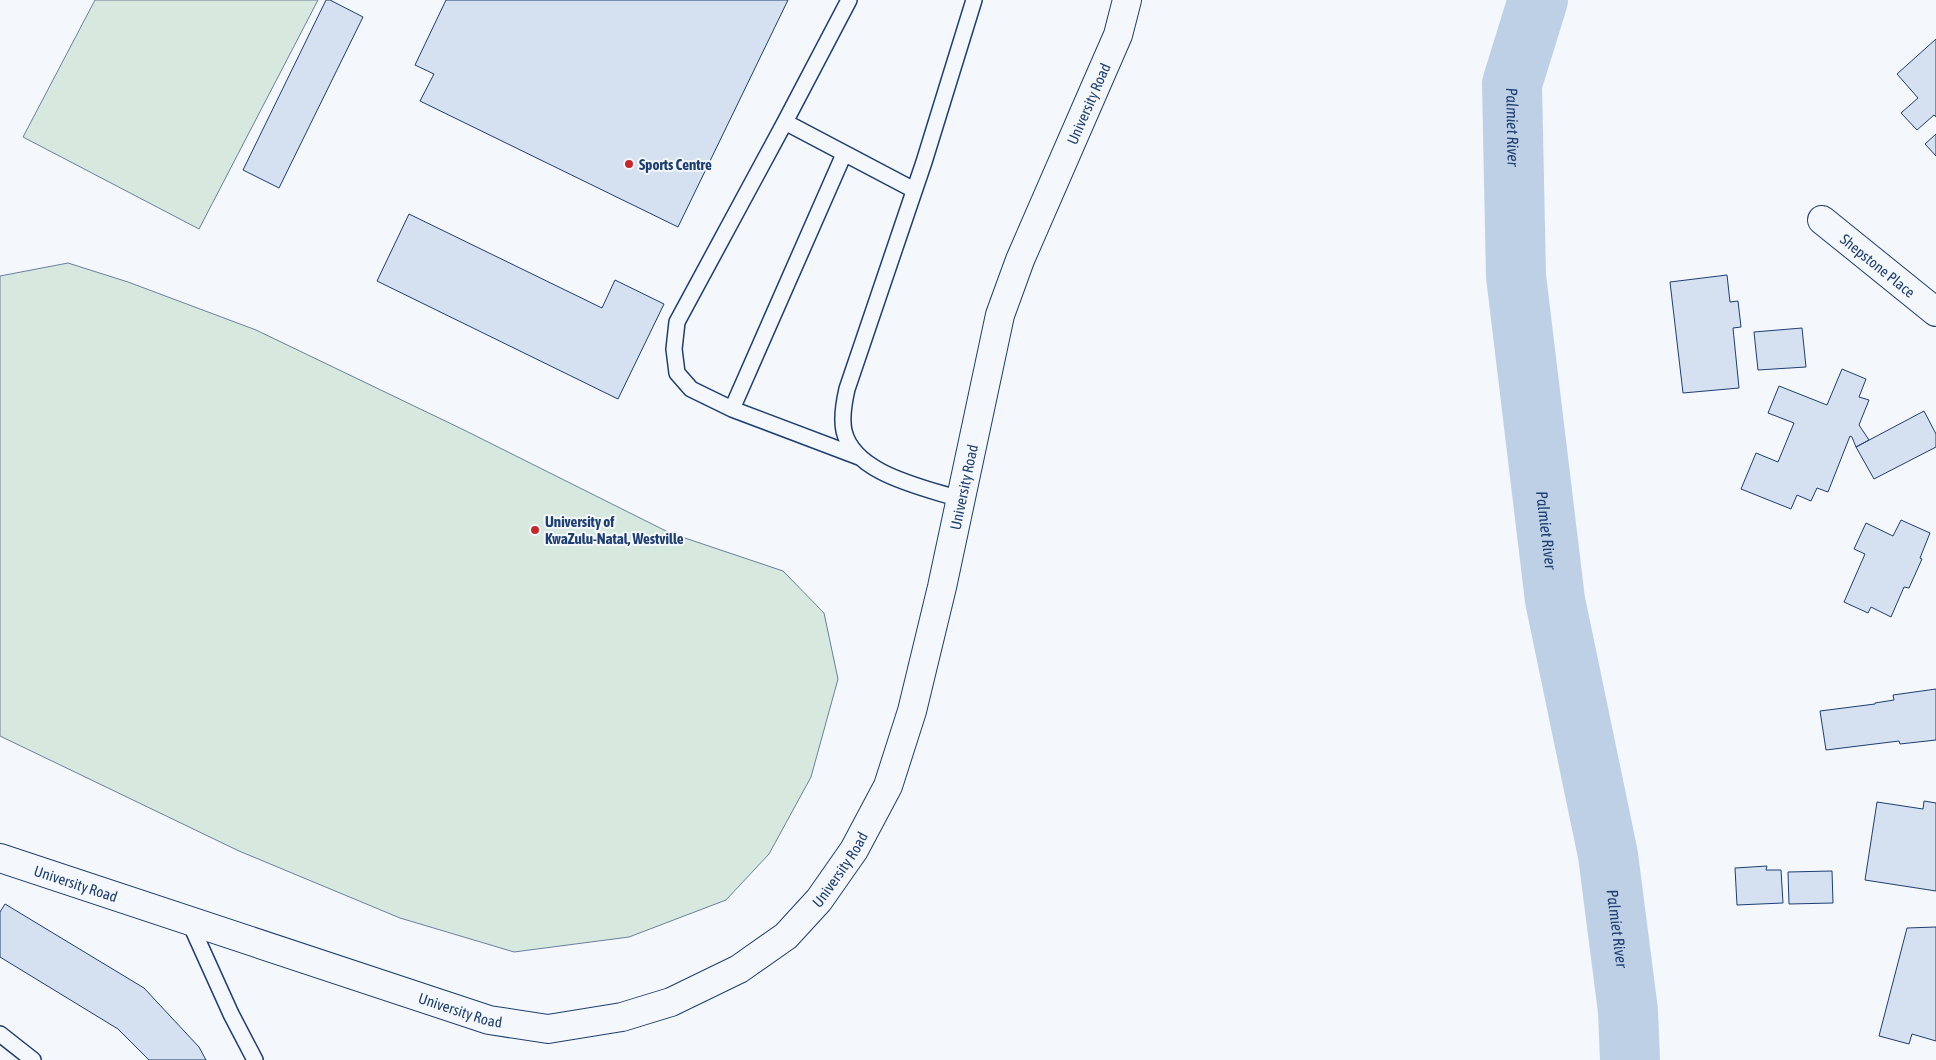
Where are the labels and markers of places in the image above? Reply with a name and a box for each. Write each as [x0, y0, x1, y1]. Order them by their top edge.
place label: Sports Centre [639, 156, 712, 173]
marker: Sports Centre [623, 158, 635, 170]
place label: University of KwaZulu-Natal, Westville [545, 513, 684, 547]
marker: University of KwaZulu-Natal, Westville [529, 524, 541, 536]

